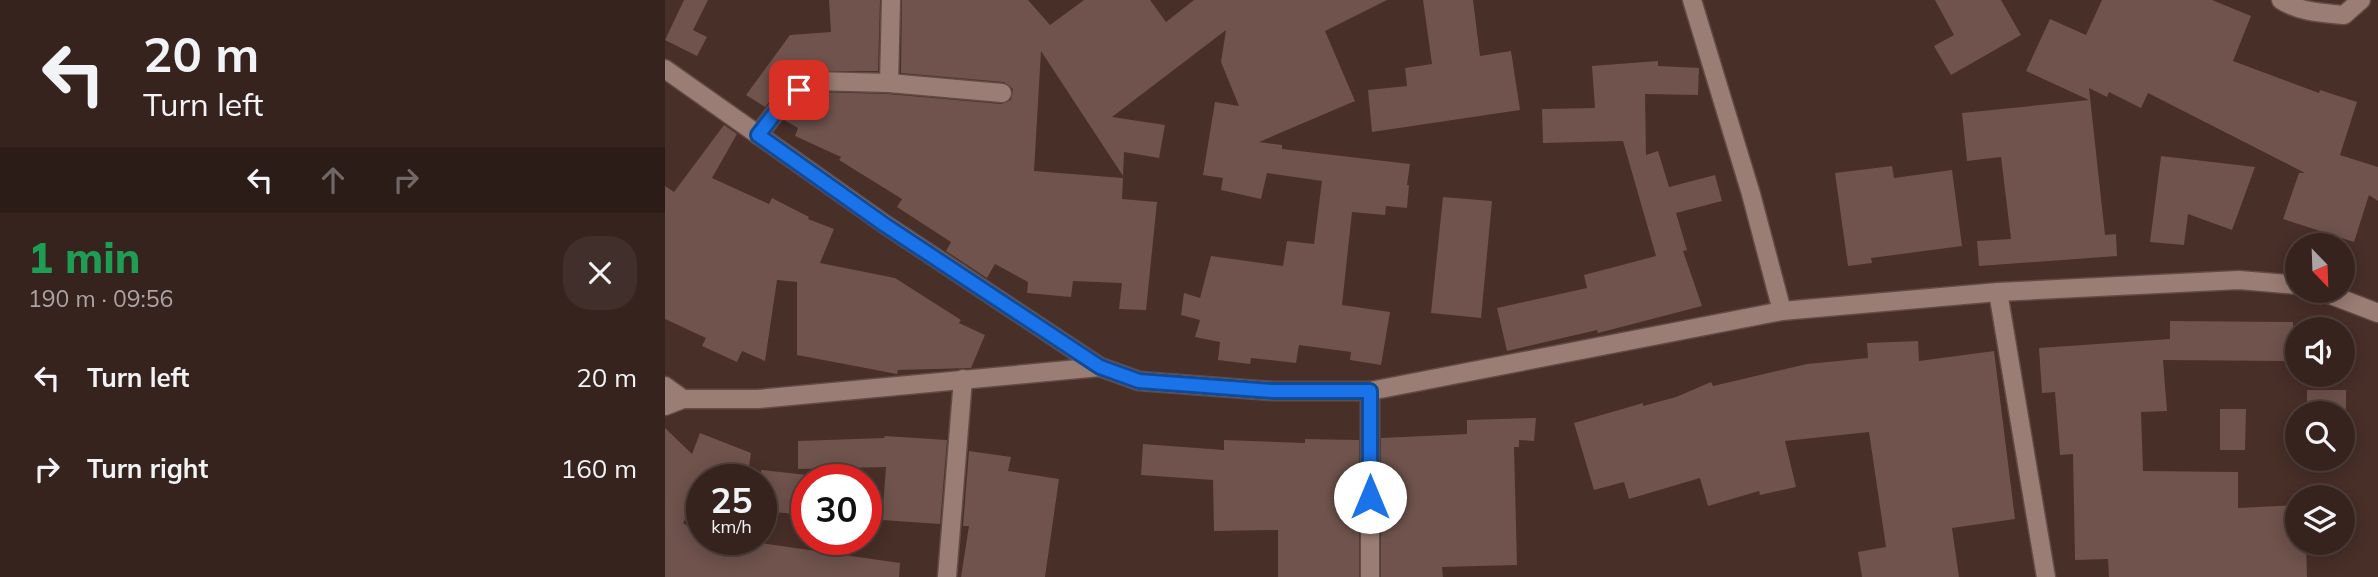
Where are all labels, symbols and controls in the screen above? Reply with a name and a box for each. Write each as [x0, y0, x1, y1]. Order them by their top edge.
text: 20 m [143, 23, 259, 84]
icon: left [28, 28, 119, 119]
pin [769, 60, 829, 120]
icon: arrive [780, 71, 818, 109]
text: Turn left [143, 84, 263, 124]
icon: left [241, 161, 279, 199]
icon: ahead [314, 161, 352, 199]
icon: right [387, 161, 425, 199]
text: 1 min [28, 231, 141, 284]
north arrow [2285, 233, 2355, 303]
map controls [2285, 233, 2355, 555]
button: close [563, 236, 637, 310]
text: 190 m · 09:56 [28, 284, 173, 313]
button: sound [2285, 317, 2355, 387]
icon: left [28, 359, 66, 397]
text: Turn left [87, 361, 189, 394]
text: 20 m [576, 361, 637, 394]
button: search [2285, 401, 2355, 471]
icon: right [28, 450, 66, 488]
text: Turn right [87, 452, 208, 485]
text: 160 m [561, 452, 637, 485]
position arrow [1333, 460, 1407, 534]
speed limit sign: 30 [791, 464, 882, 555]
text: 25 [710, 478, 753, 522]
button: layers [2285, 485, 2355, 555]
text: km/h [711, 515, 752, 538]

